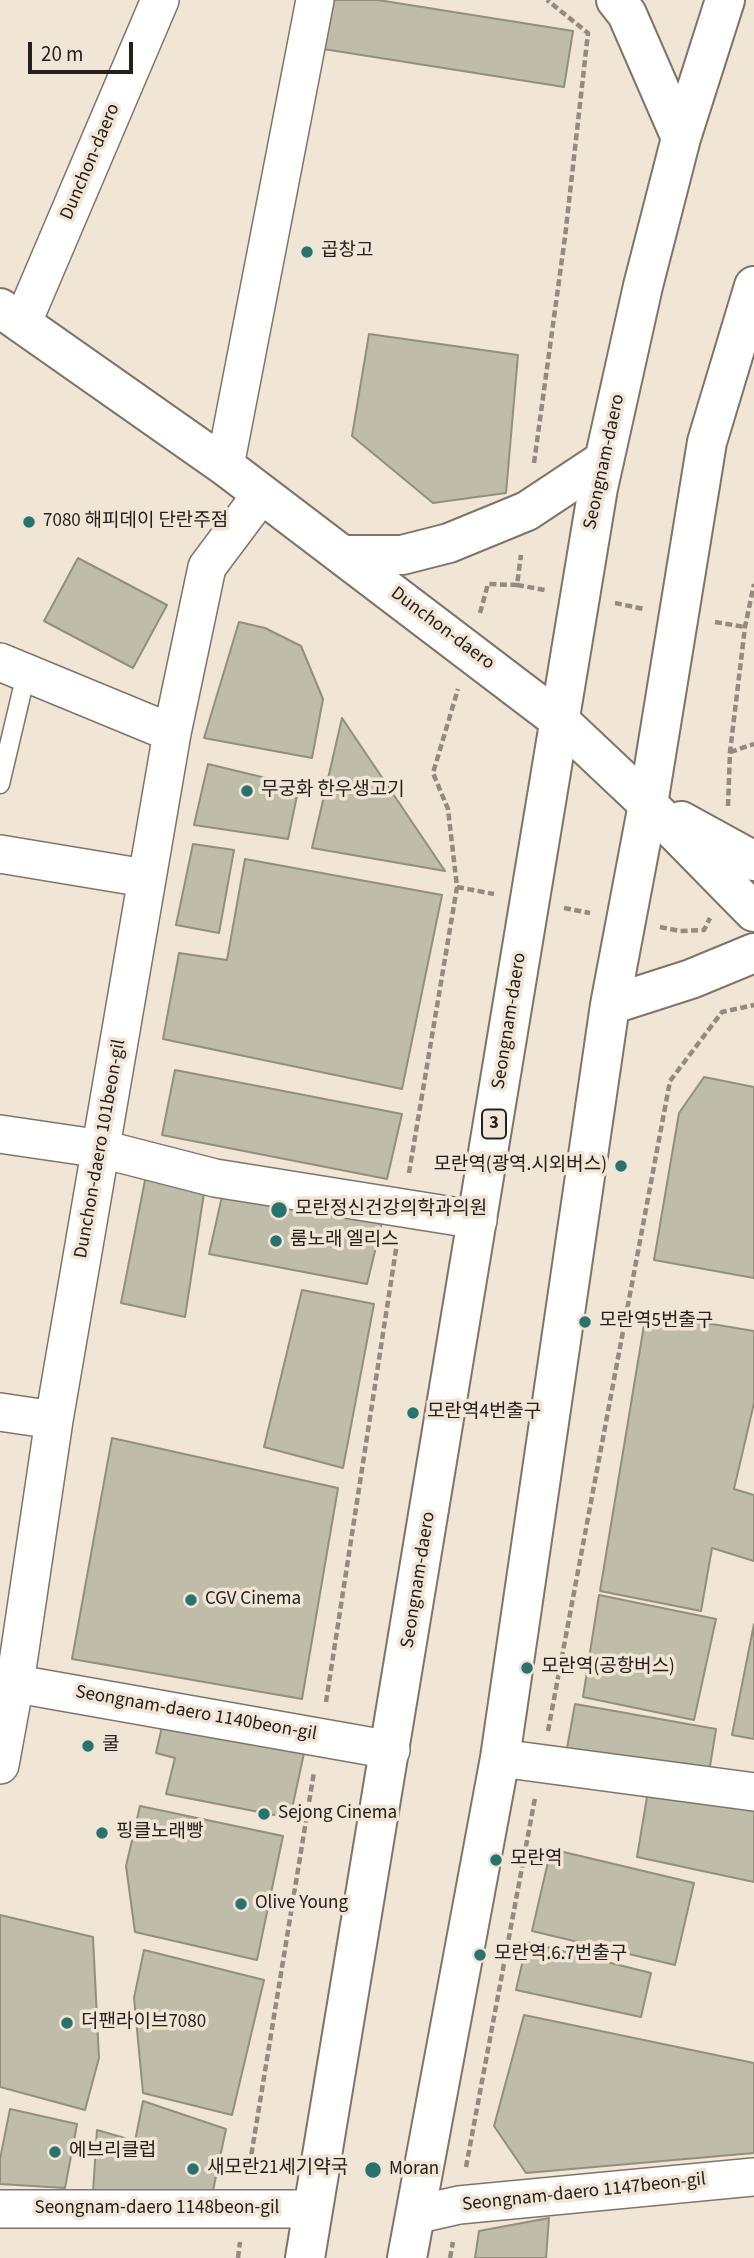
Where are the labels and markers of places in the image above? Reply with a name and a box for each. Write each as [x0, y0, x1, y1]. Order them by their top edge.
place label: 곱창고 [321, 241, 373, 263]
marker: 곱창고 [299, 244, 315, 260]
place label: 7080 해피데이 단란주점 [43, 511, 228, 533]
marker: 7080 해피데이 단란주점 [21, 514, 37, 530]
place label: 무궁화 한우생고기 [261, 780, 405, 802]
marker: 무궁화 한우생고기 [239, 783, 255, 799]
place label: 모란역(광역.시외버스) [433, 1155, 607, 1177]
marker: 모란역(광역.시외버스) [613, 1158, 629, 1174]
place label: 모란정신건강의학과의원 [295, 1199, 487, 1221]
marker: 모란정신건강의학과의원 [269, 1200, 289, 1220]
place label: 룸노래 엘리스 [290, 1230, 399, 1252]
marker: 룸노래 엘리스 [268, 1233, 284, 1249]
place label: 모란역5번출구 [599, 1311, 713, 1333]
marker: 모란역5번출구 [577, 1314, 593, 1330]
place label: 모란역4번출구 [427, 1402, 541, 1424]
marker: 모란역4번출구 [405, 1405, 421, 1421]
place label: CGV Cinema [205, 1589, 301, 1611]
marker: CGV Cinema [183, 1592, 199, 1608]
place label: 모란역(공항버스) [541, 1657, 675, 1679]
marker: 모란역(공항버스) [519, 1660, 535, 1676]
place label: 쿨 [102, 1735, 119, 1757]
marker: 쿨 [80, 1738, 96, 1754]
place label: Sejong Cinema [278, 1803, 397, 1825]
marker: Sejong Cinema [256, 1806, 272, 1822]
place label: 핑클노래빵 [116, 1822, 203, 1844]
marker: 핑클노래빵 [94, 1825, 110, 1841]
place label: 모란역 [510, 1849, 562, 1871]
marker: 모란역 [488, 1852, 504, 1868]
place label: Olive Young [255, 1893, 348, 1915]
marker: Olive Young [233, 1896, 249, 1912]
place label: 모란역.6.7번출구 [494, 1944, 627, 1966]
marker: 모란역.6.7번출구 [472, 1947, 488, 1963]
place label: 더팬라이브7080 [81, 2012, 206, 2034]
marker: 더팬라이브7080 [59, 2015, 75, 2031]
place label: 에브리클럽 [69, 2141, 156, 2163]
marker: 에브리클럽 [47, 2144, 63, 2160]
place label: 새모란21세기약국 [207, 2158, 348, 2180]
place label: Moran [389, 2159, 439, 2181]
marker: Moran [363, 2160, 383, 2180]
marker: 새모란21세기약국 [185, 2161, 201, 2177]

